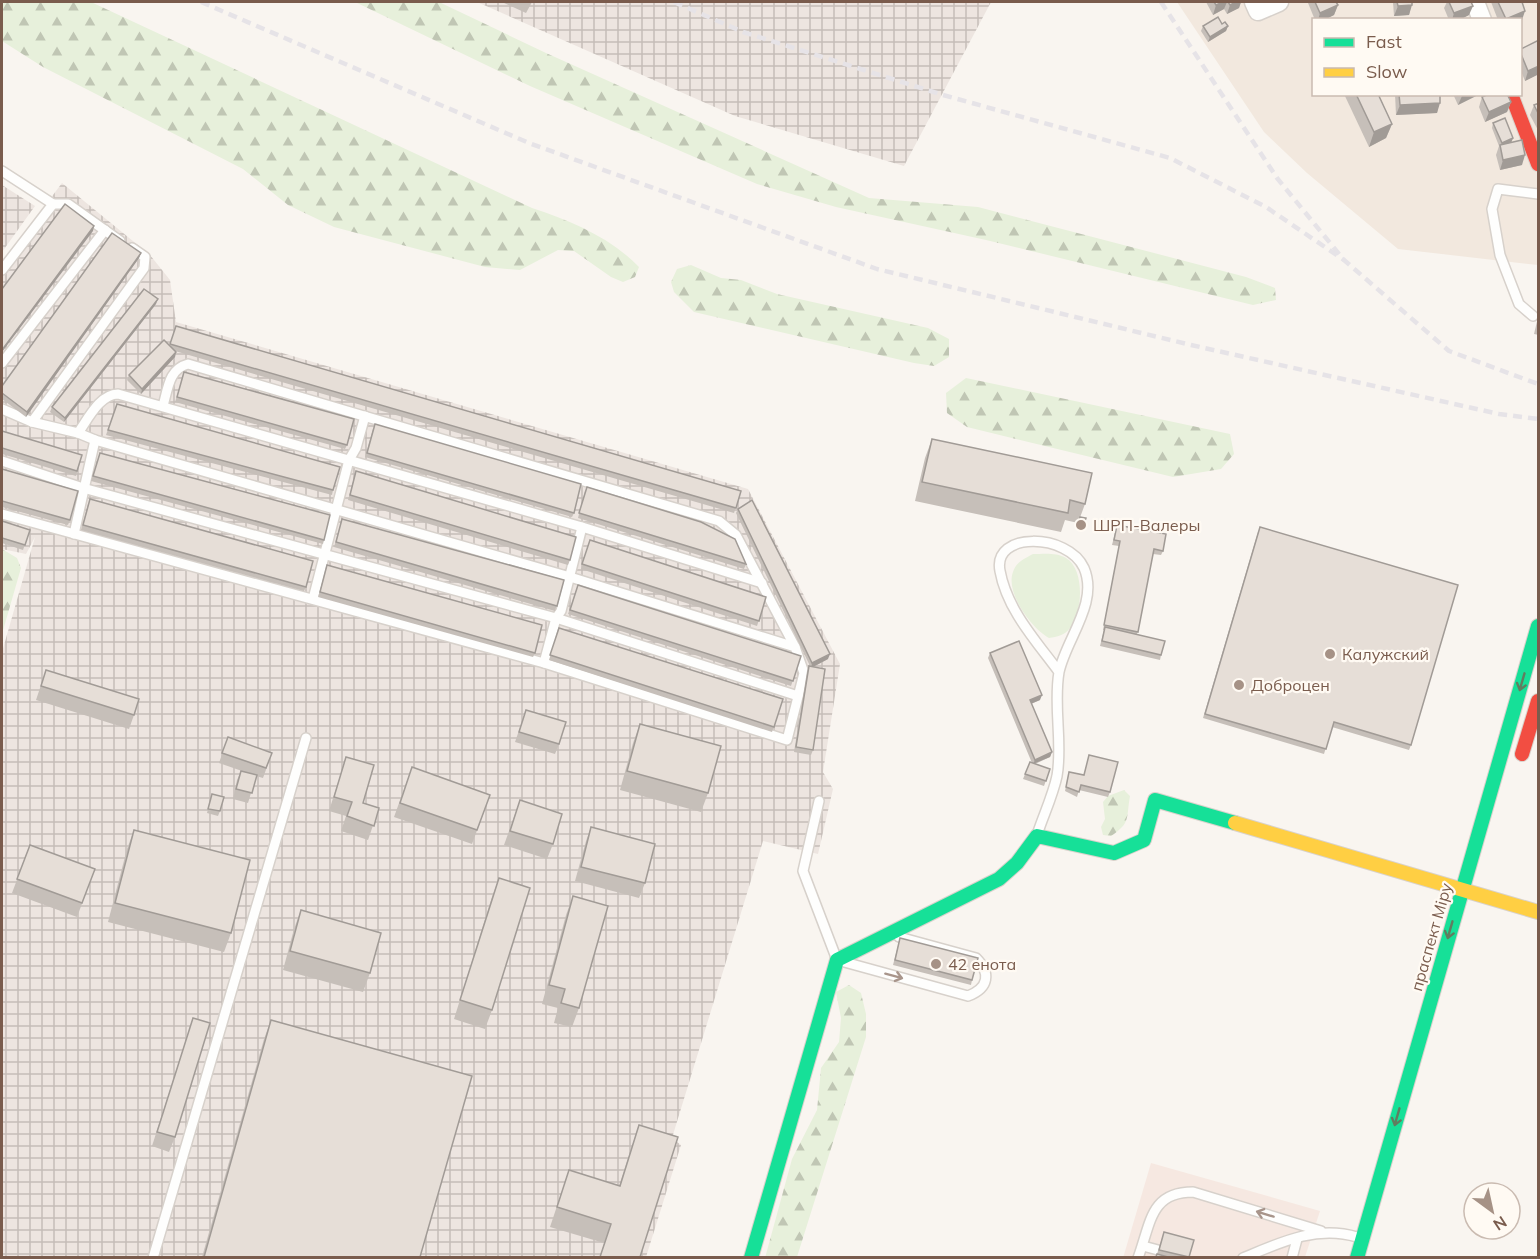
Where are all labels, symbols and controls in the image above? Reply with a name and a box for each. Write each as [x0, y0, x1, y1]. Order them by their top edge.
legend [1312, 18, 1522, 96]
text: Fast [1366, 30, 1402, 53]
text: Slow [1366, 60, 1408, 83]
place label: ШРП-Валеры [1093, 515, 1200, 535]
marker: ШРП-Валеры [1074, 518, 1088, 532]
place label: Калужский [1342, 644, 1429, 664]
marker: Калужский [1323, 647, 1337, 661]
one-way arrow [1516, 672, 1527, 691]
place label: Доброцен [1251, 675, 1330, 695]
marker: Доброцен [1232, 678, 1246, 692]
street label: праспект Міру [1406, 880, 1456, 993]
one-way arrow [1444, 920, 1455, 939]
place label: 42 енота [948, 954, 1016, 974]
marker: 42 енота [929, 957, 943, 971]
one-way arrow [884, 970, 903, 982]
one-way arrow [1391, 1108, 1402, 1127]
north arrow [1462, 1181, 1522, 1241]
one-way arrow [1256, 1208, 1275, 1219]
text: N [1490, 1212, 1511, 1235]

